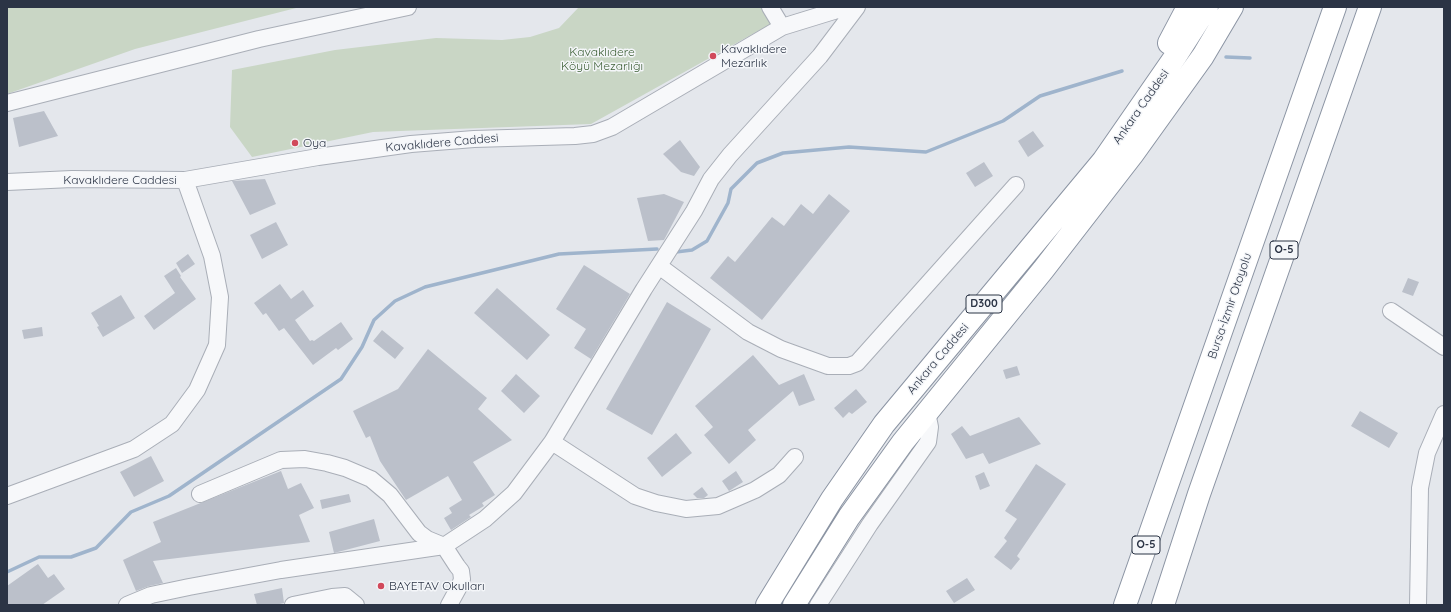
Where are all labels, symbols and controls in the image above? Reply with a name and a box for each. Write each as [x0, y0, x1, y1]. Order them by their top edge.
place label: Kavaklıdere Mezarlık [721, 42, 787, 70]
park label: Kavaklıdere Köyü Mezarlığı [561, 45, 643, 73]
marker: Kavaklıdere Mezarlık [708, 51, 718, 61]
street label: Ankara Caddesi [1110, 67, 1172, 147]
street label: Kavaklıdere Caddesi [385, 131, 499, 155]
place label: Oya [303, 136, 326, 150]
marker: Oya [290, 138, 300, 148]
street label: Kavaklıdere Caddesi [63, 173, 177, 187]
road number: O-5 [1270, 241, 1298, 259]
street label: Bursa-İzmir Otoyolu [1205, 251, 1255, 361]
road number: D300 [966, 295, 1002, 313]
street label: Ankara Caddesi [904, 321, 972, 397]
road number: O-5 [1132, 536, 1160, 554]
place label: BAYETAV Okulları [389, 579, 485, 593]
marker: BAYETAV Okulları [376, 581, 386, 591]

